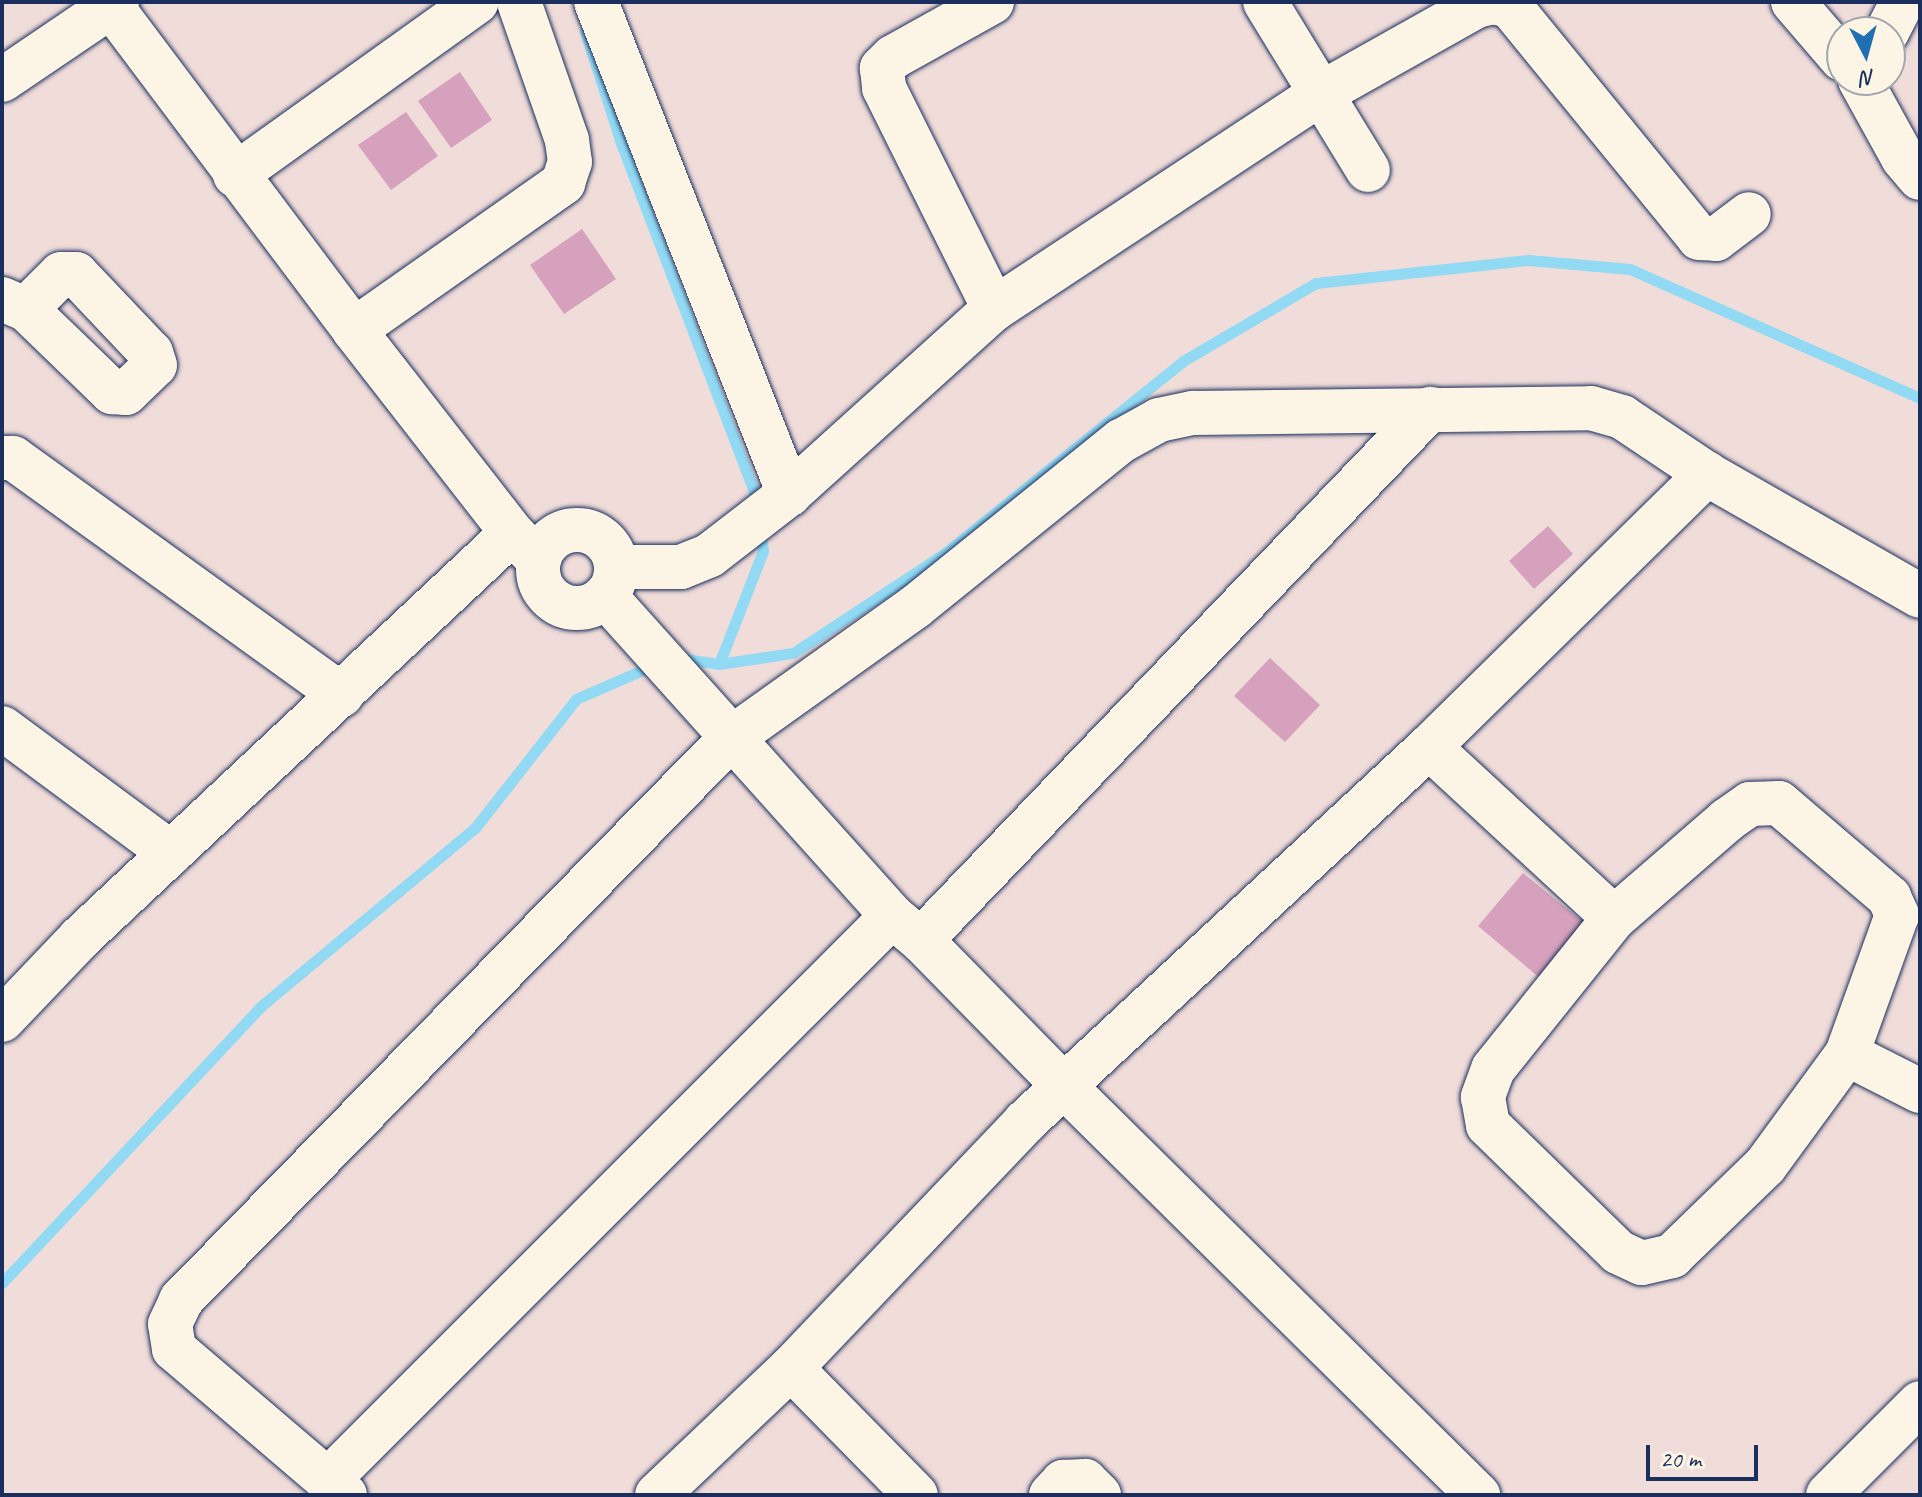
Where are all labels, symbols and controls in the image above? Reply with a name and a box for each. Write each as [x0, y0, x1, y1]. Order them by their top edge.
north arrow [1826, 16, 1906, 96]
text: N [1860, 63, 1877, 93]
scale bar [1650, 1429, 1762, 1479]
text: 20 m [1660, 1444, 1701, 1474]

